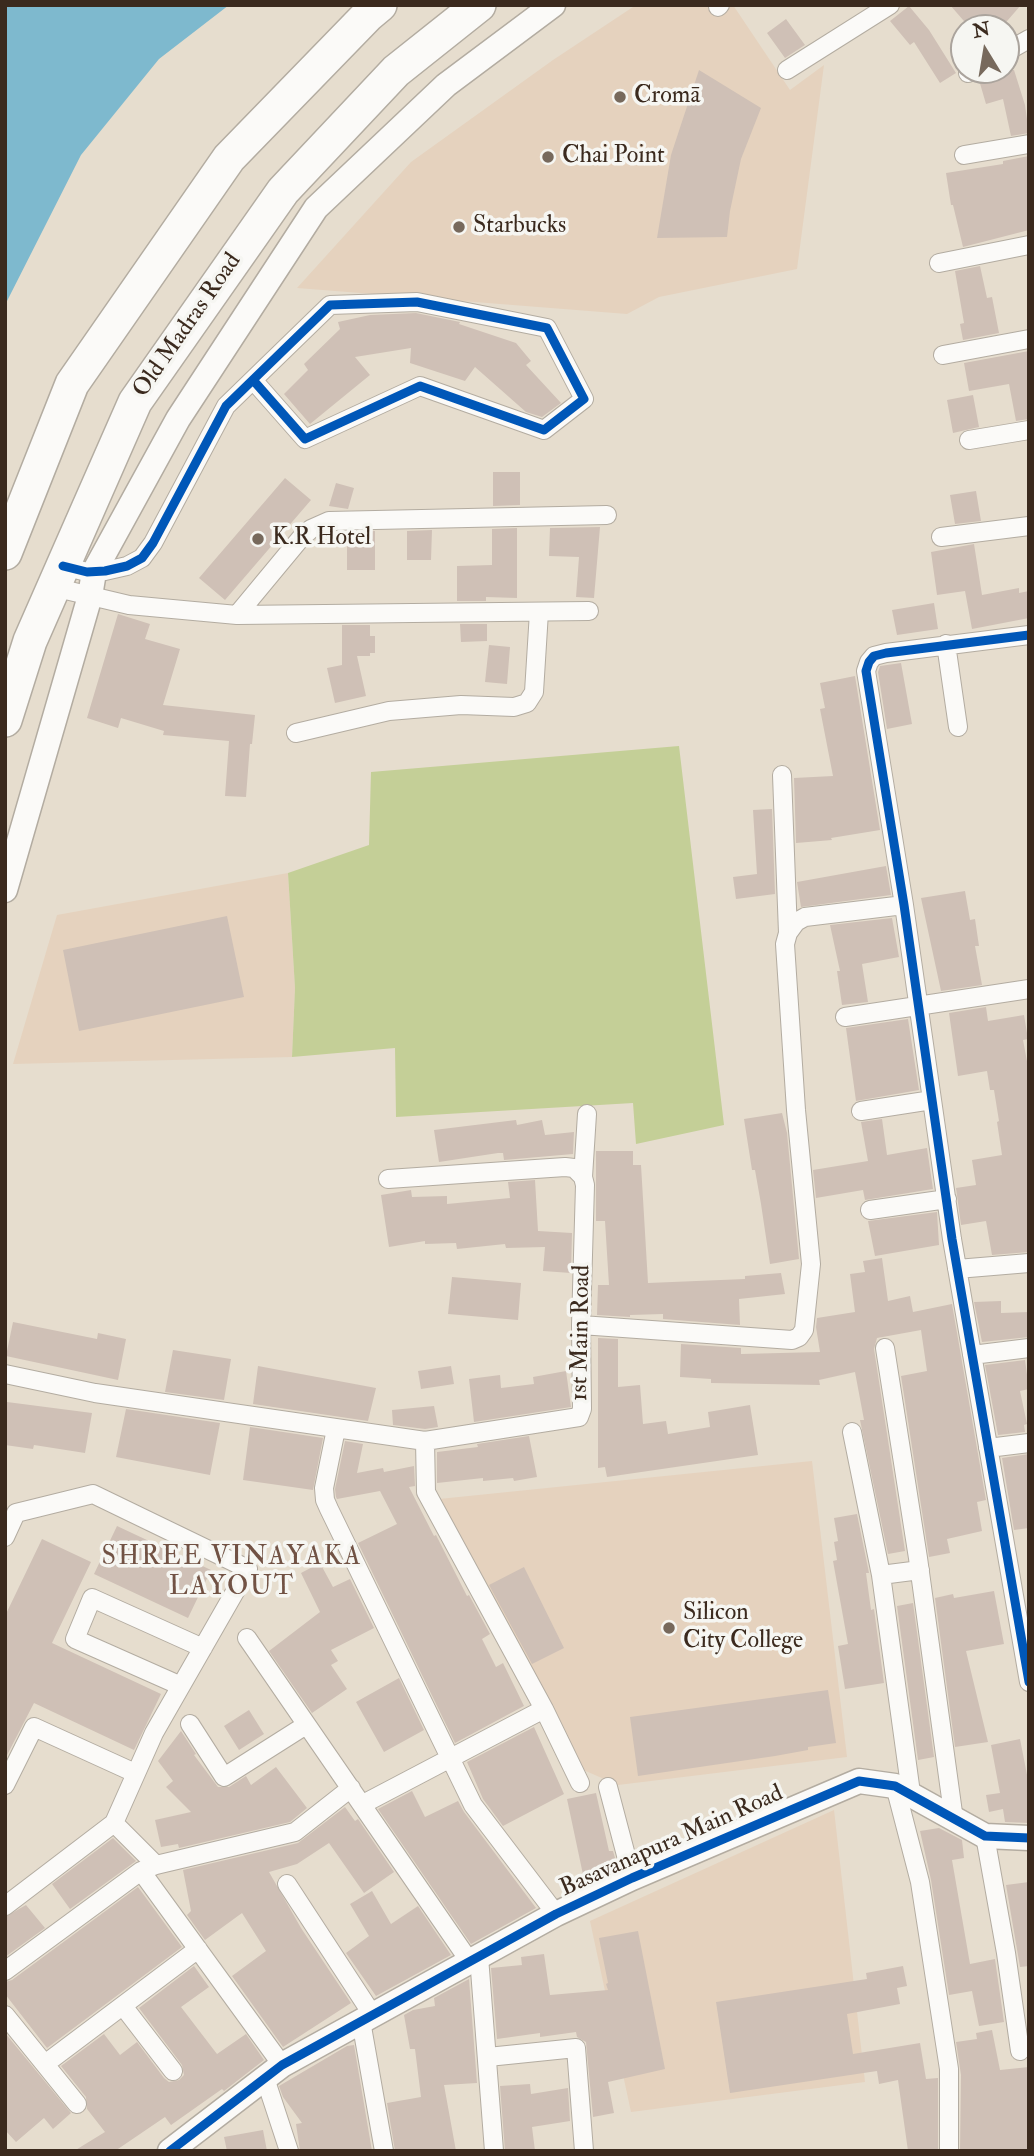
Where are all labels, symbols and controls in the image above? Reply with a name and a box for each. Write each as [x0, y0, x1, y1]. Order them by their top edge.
north arrow [950, 14, 1020, 84]
text: N [971, 17, 992, 44]
place label: Cromā [634, 83, 700, 111]
marker: Cromā [612, 89, 628, 105]
place label: Chai Point [562, 143, 665, 171]
marker: Chai Point [540, 149, 556, 165]
place label: Starbucks [473, 213, 566, 241]
marker: Starbucks [451, 219, 467, 235]
street label: Old Madras Road [128, 248, 248, 404]
place label: K.R Hotel [272, 525, 371, 553]
marker: K.R Hotel [250, 531, 266, 547]
street label: 1st Main Road [566, 1264, 598, 1402]
district label: SHREE VINAYAKA LAYOUT [103, 1542, 361, 1604]
place label: Silicon City College [683, 1600, 803, 1656]
marker: Silicon City College [661, 1620, 677, 1636]
street label: Basavanapura Main Road [556, 1780, 788, 1904]

